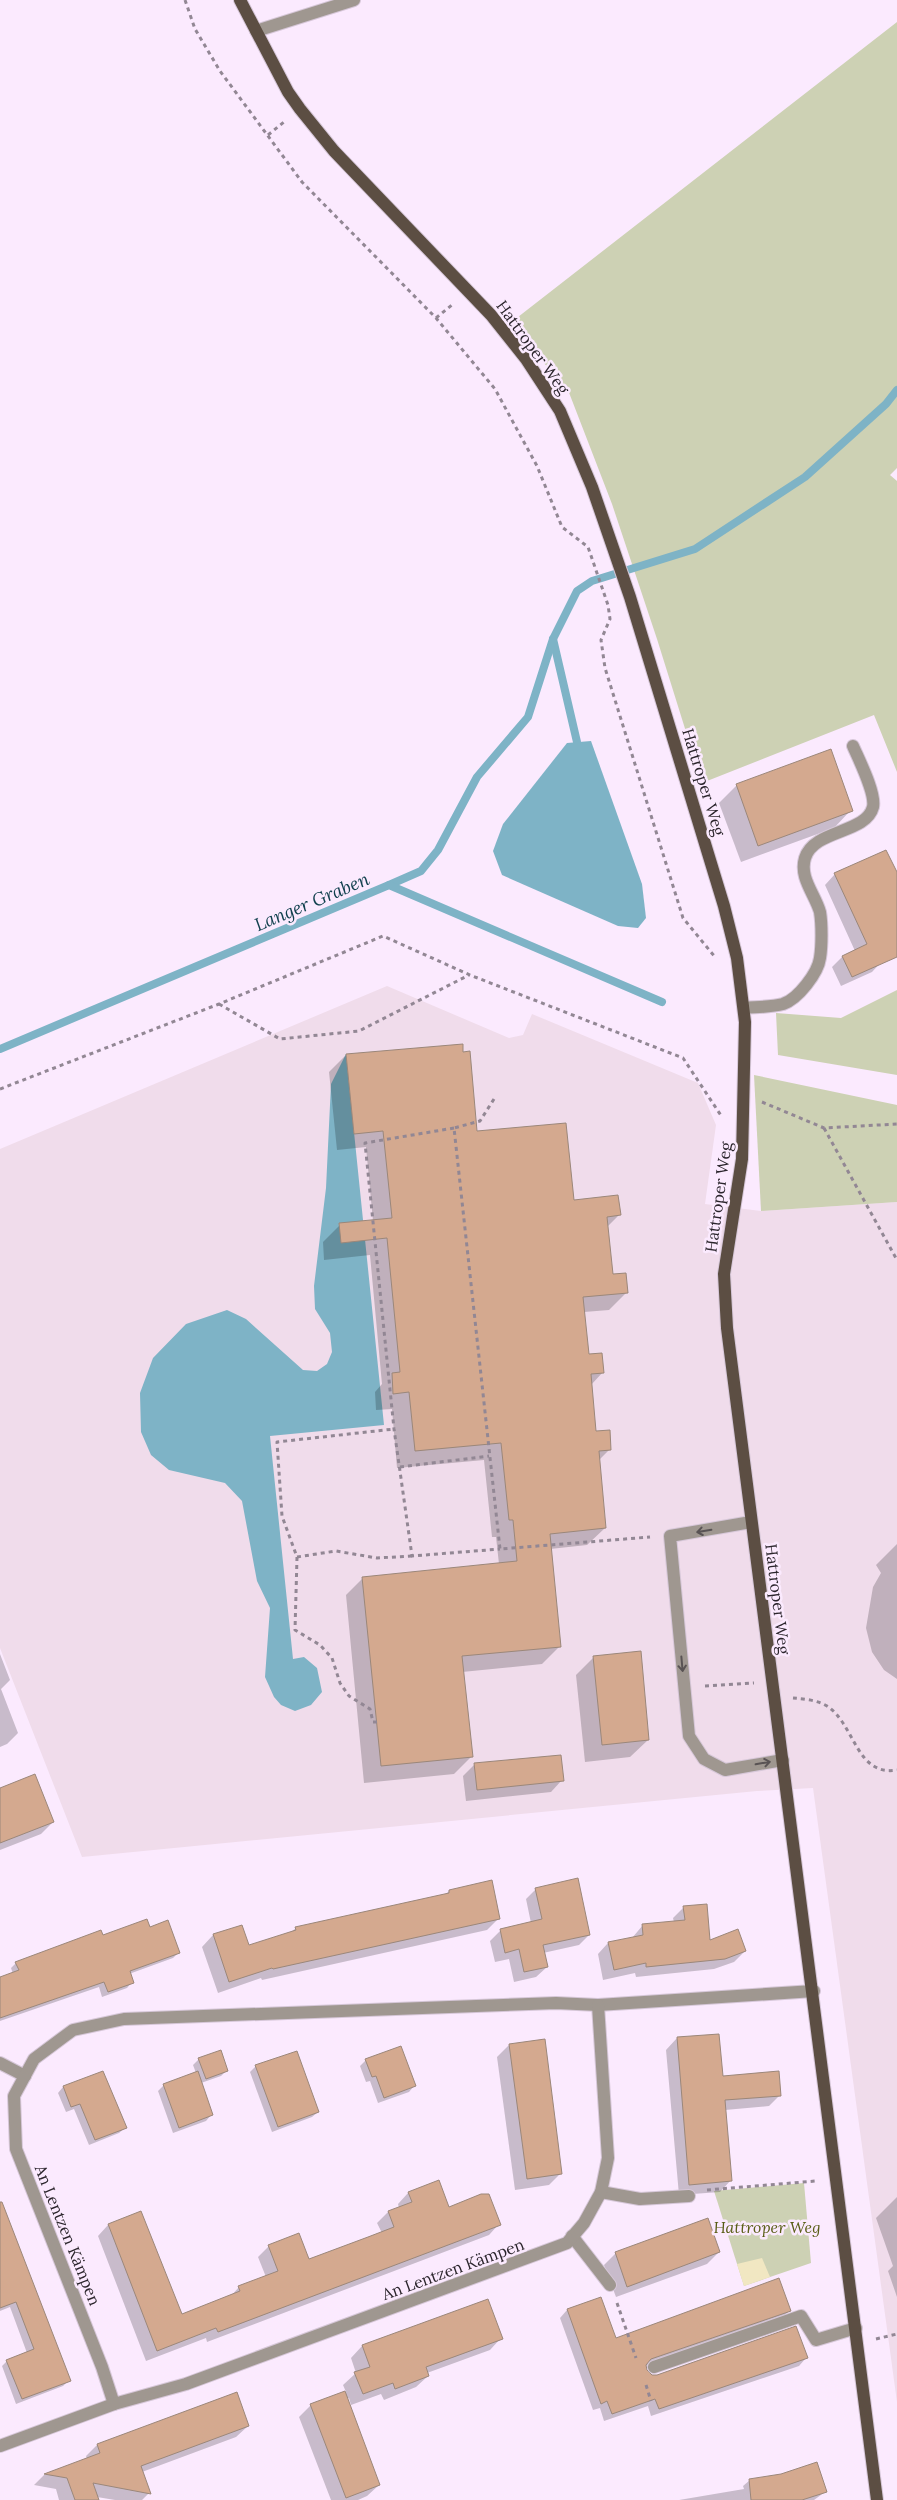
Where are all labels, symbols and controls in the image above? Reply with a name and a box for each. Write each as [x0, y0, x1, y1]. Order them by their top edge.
street label: Hattroper Weg [492, 296, 575, 399]
street label: Hattroper Weg [678, 726, 730, 839]
water label: Langer Graben [251, 867, 373, 936]
street label: Hattroper Weg [700, 1139, 736, 1254]
one-way arrow [696, 1527, 712, 1537]
street label: Hattroper Weg [761, 1542, 795, 1657]
one-way arrow [677, 1655, 687, 1671]
one-way arrow [755, 1758, 771, 1768]
street label: An Lentzen Kämpen [30, 2161, 105, 2308]
park label: Hattroper Weg [713, 2217, 821, 2237]
street label: An Lentzen Kämpen [378, 2234, 527, 2304]

